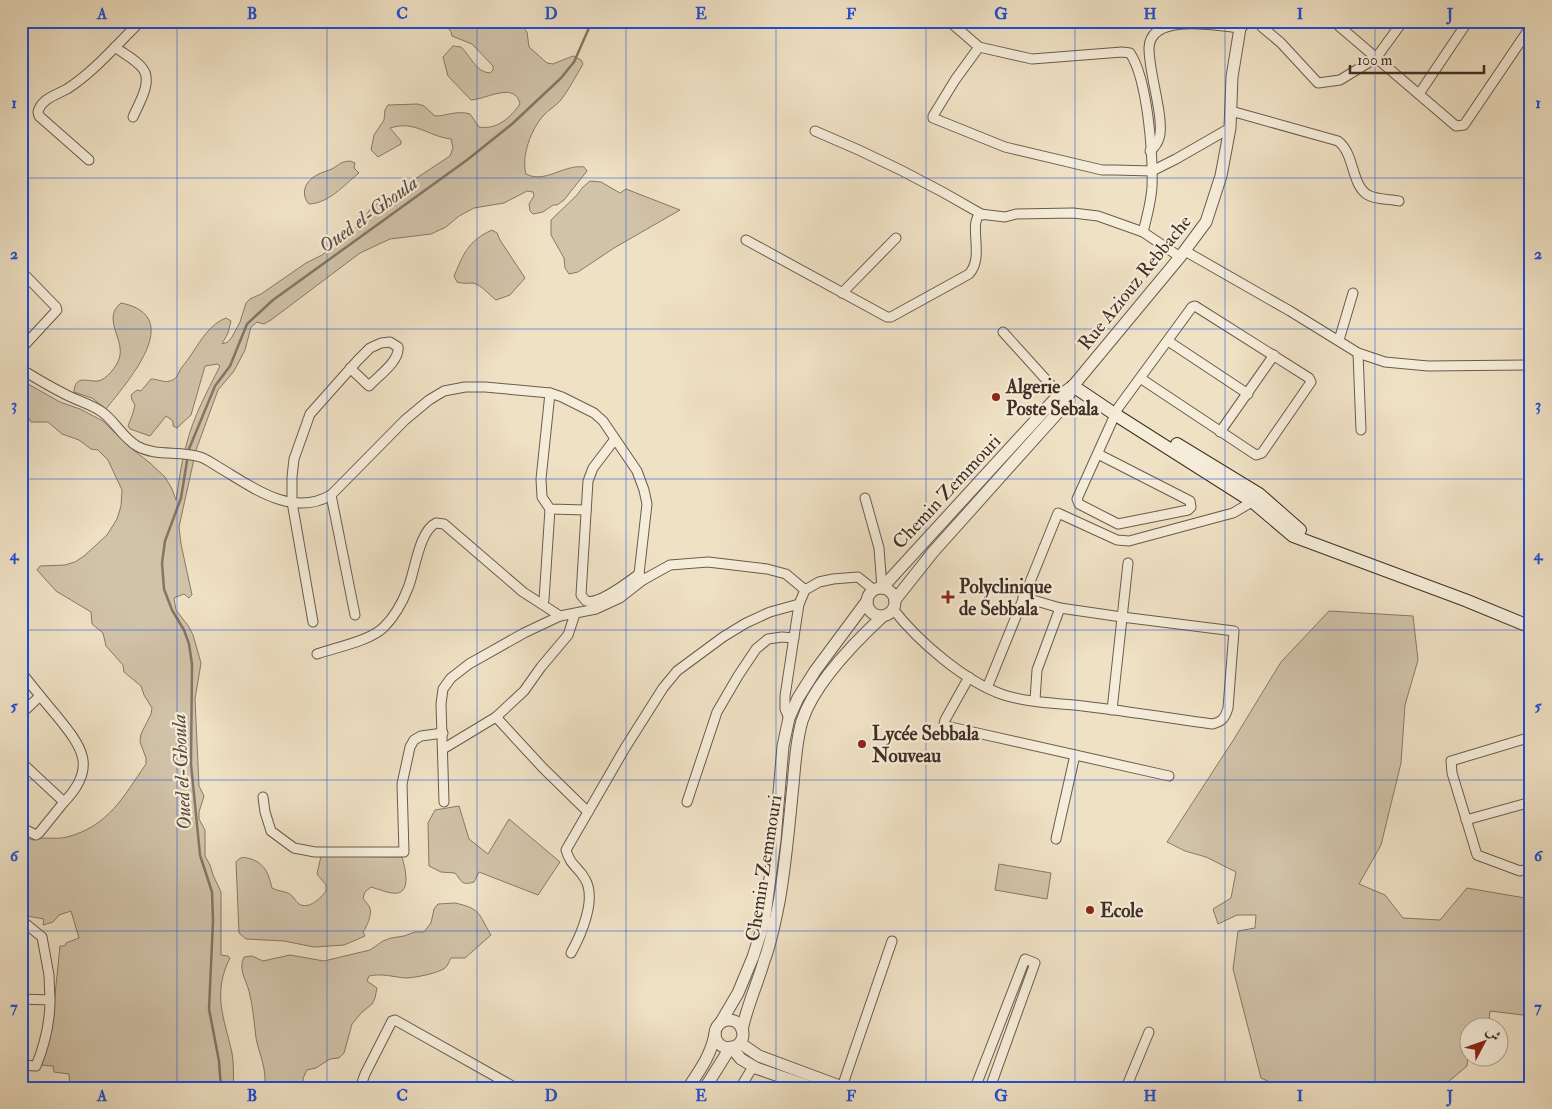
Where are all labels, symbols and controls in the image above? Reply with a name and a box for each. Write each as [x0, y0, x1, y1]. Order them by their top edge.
text: A [96, 4, 108, 24]
text: B [247, 4, 257, 24]
text: C [396, 4, 408, 24]
text: D [544, 4, 558, 24]
text: E [695, 4, 707, 24]
text: F [846, 4, 856, 24]
text: G [994, 4, 1008, 24]
text: H [1143, 4, 1157, 24]
text: I [1297, 4, 1304, 24]
text: J [1446, 4, 1454, 25]
scale bar [1350, 42, 1483, 74]
text: 100 m [1357, 51, 1393, 70]
text: 1 [11, 93, 17, 113]
text: 1 [1535, 93, 1541, 113]
water label: Oued el-Ghoula [314, 170, 423, 259]
street label: Rue Aziouz Rebbache [1073, 210, 1197, 355]
text: 2 [10, 244, 18, 264]
text: 2 [1534, 244, 1542, 264]
place label: Algerie Poste Sebala [1005, 375, 1100, 421]
marker: Algerie Poste Sebala [990, 391, 1002, 403]
text: 3 [11, 395, 17, 415]
text: 3 [1535, 395, 1541, 415]
street label: Chemin Zemmouri [887, 429, 1006, 554]
text: 4 [9, 545, 20, 565]
text: 4 [1533, 545, 1544, 565]
place label: Polyclinique de Sebbala [959, 575, 1052, 621]
marker: Polyclinique de Sebbala [941, 590, 955, 604]
text: 5 [10, 696, 18, 716]
text: 5 [1534, 696, 1542, 716]
water label: Oued el-Ghoula [166, 713, 197, 831]
place label: Lycée Sebbala Nouveau [871, 722, 980, 768]
marker: Lycée Sebbala Nouveau [856, 738, 868, 750]
street label: Chemin Zemmouri [741, 793, 787, 943]
text: 6 [10, 846, 20, 866]
text: 6 [1534, 846, 1544, 866]
place label: Ecole [1100, 899, 1143, 923]
marker: Ecole [1084, 904, 1096, 916]
text: 7 [10, 997, 18, 1017]
text: 7 [1534, 997, 1542, 1017]
north arrow [1460, 1016, 1510, 1066]
text: ش [1482, 1023, 1504, 1045]
text: A [96, 1086, 108, 1106]
text: B [247, 1086, 257, 1106]
text: C [396, 1086, 408, 1106]
text: D [544, 1086, 558, 1106]
text: E [695, 1086, 707, 1106]
text: F [846, 1086, 856, 1106]
text: G [994, 1086, 1008, 1106]
text: H [1143, 1086, 1157, 1106]
text: I [1297, 1086, 1304, 1106]
text: J [1446, 1086, 1454, 1107]

